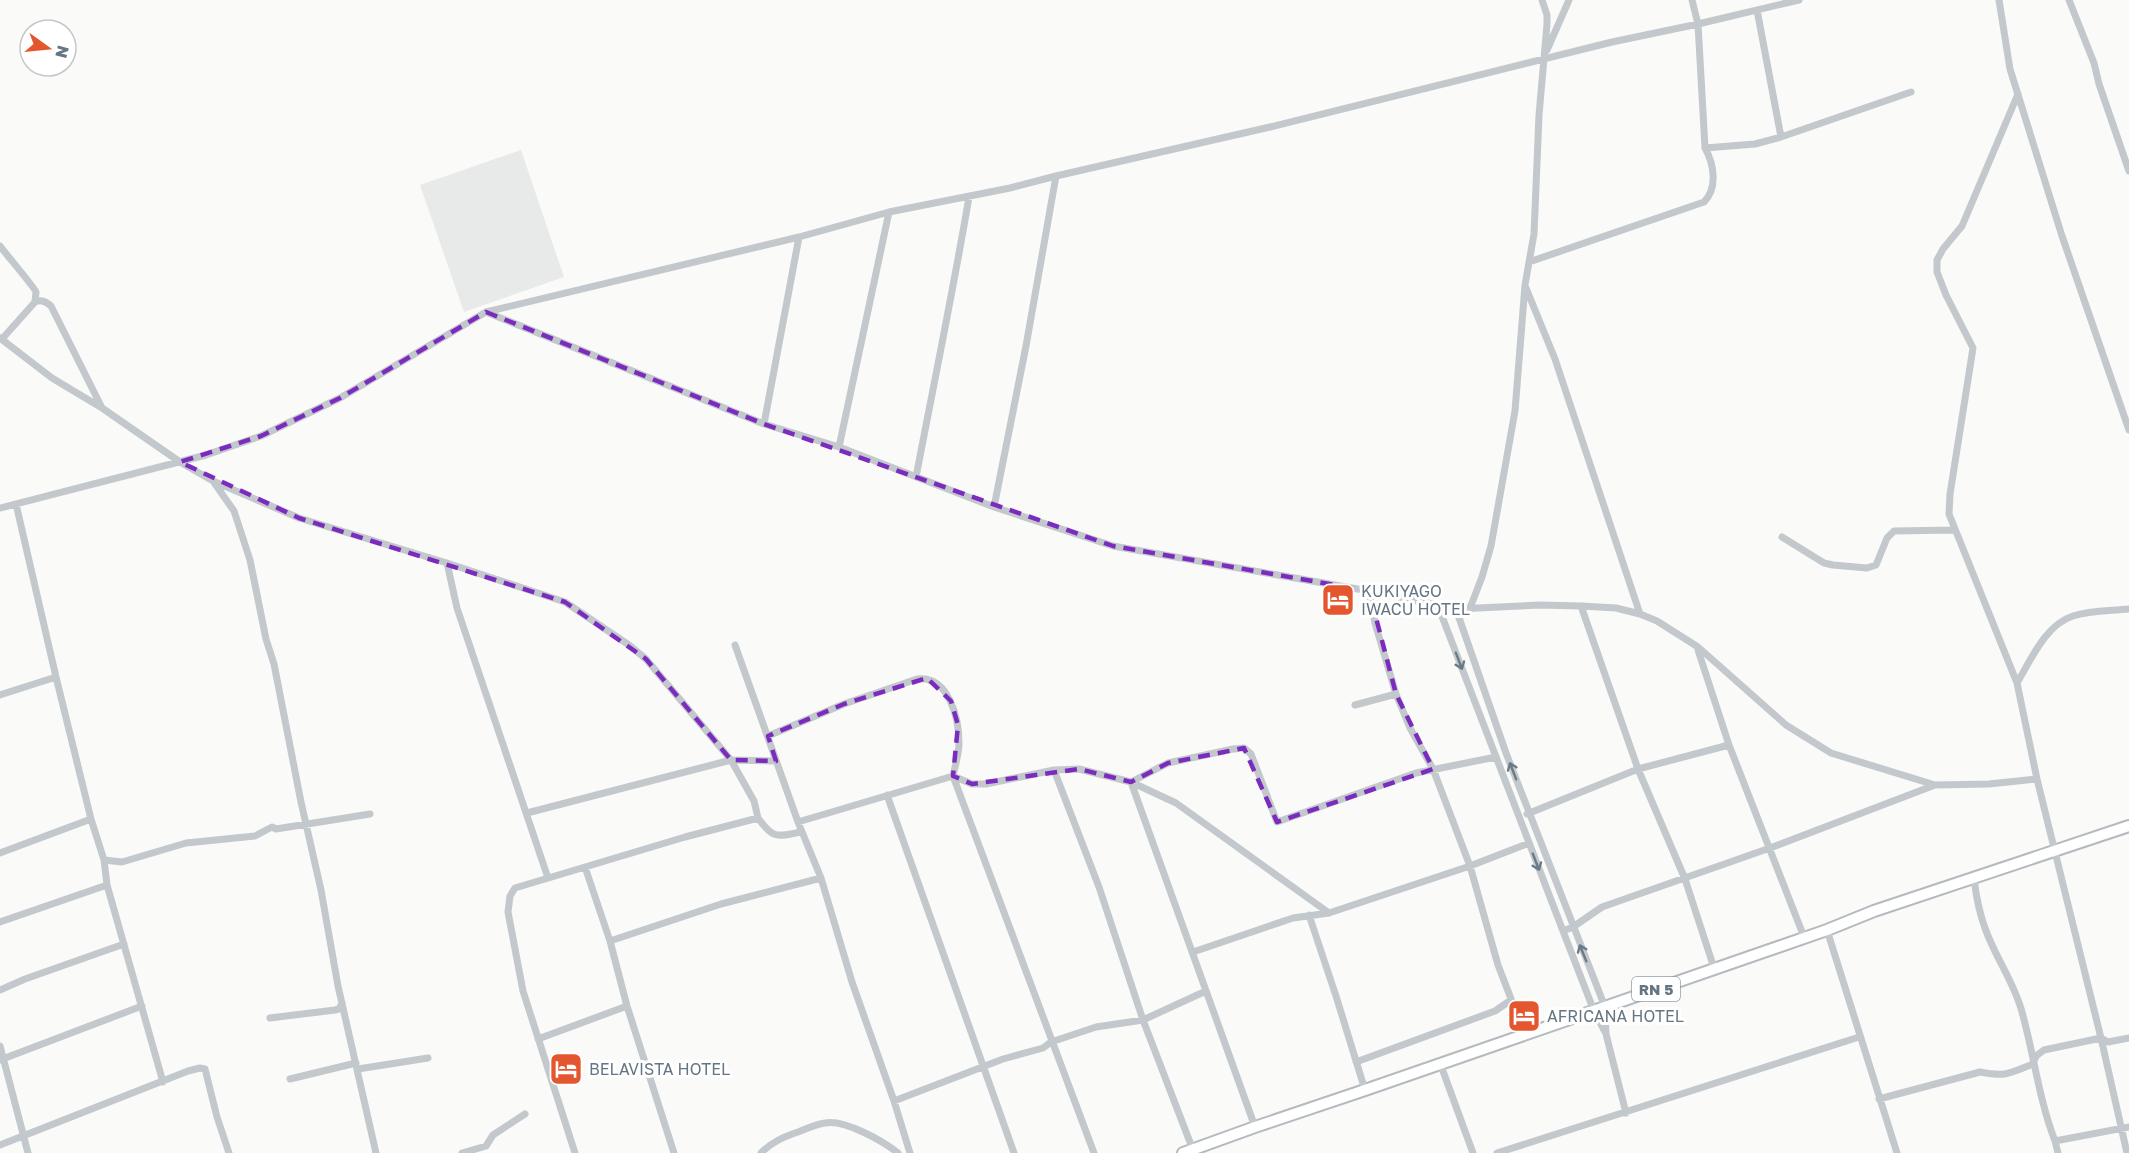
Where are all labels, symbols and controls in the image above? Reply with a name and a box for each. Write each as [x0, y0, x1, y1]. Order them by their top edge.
north arrow [18, 18, 78, 78]
text: N [51, 43, 74, 60]
place label: KUKIYAGO IWACU HOTEL [1361, 581, 1470, 619]
hotel icon: KUKIYAGO IWACU HOTEL [1320, 582, 1356, 618]
one-way arrow [1454, 651, 1465, 669]
one-way arrow [1506, 762, 1517, 781]
one-way arrow [1531, 853, 1542, 871]
one-way arrow [1577, 944, 1588, 963]
road number: RN 5 [1632, 977, 1680, 1001]
hotel icon: AFRICANA HOTEL [1506, 998, 1542, 1034]
place label: AFRICANA HOTEL [1547, 1006, 1684, 1026]
hotel icon: BELAVISTA HOTEL [548, 1051, 584, 1087]
place label: BELAVISTA HOTEL [589, 1059, 730, 1079]

